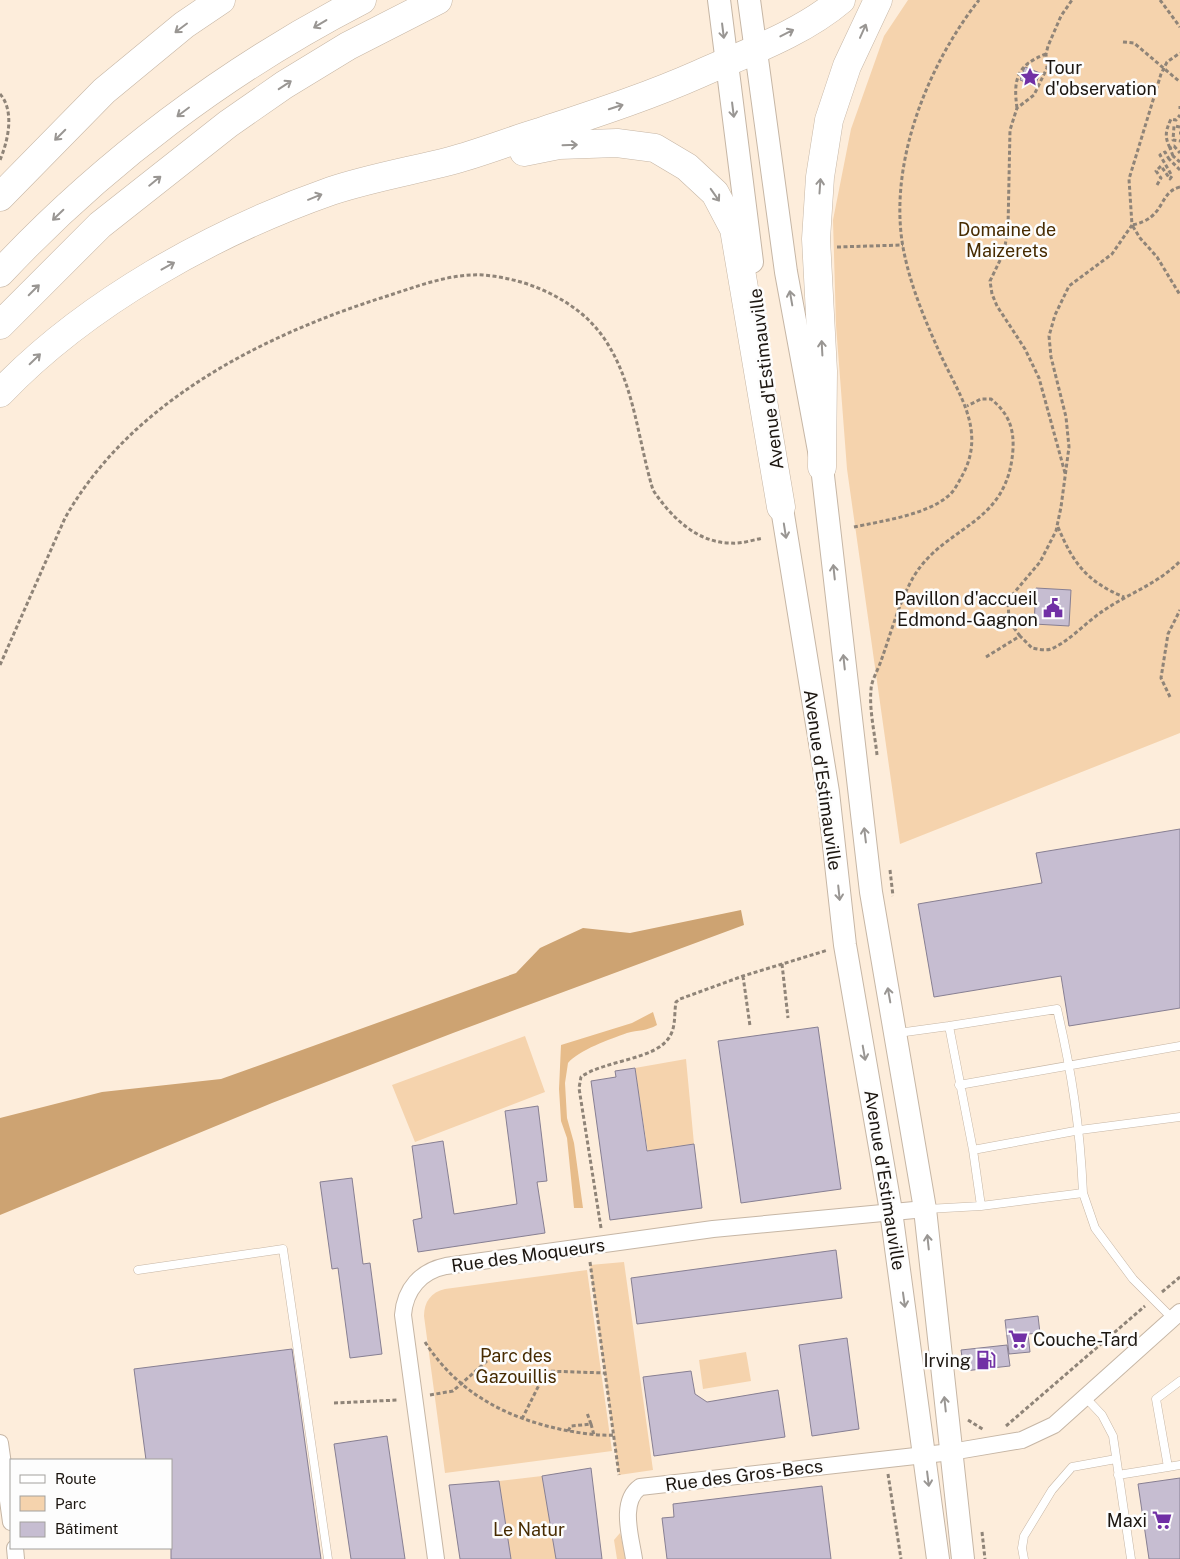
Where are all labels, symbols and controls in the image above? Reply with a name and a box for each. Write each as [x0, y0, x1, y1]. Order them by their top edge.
one-way arrow [313, 20, 327, 30]
one-way arrow [175, 22, 188, 33]
one-way arrow [718, 22, 728, 38]
one-way arrow [858, 23, 868, 38]
one-way arrow [779, 28, 794, 37]
place label: Tour d'observation [1045, 57, 1157, 99]
place icon: Tour d'observation [1019, 66, 1041, 88]
one-way arrow [278, 79, 292, 90]
one-way arrow [728, 101, 738, 117]
one-way arrow [607, 102, 623, 112]
one-way arrow [176, 107, 190, 117]
one-way arrow [53, 129, 66, 141]
one-way arrow [562, 140, 578, 150]
one-way arrow [148, 176, 161, 187]
one-way arrow [815, 178, 824, 194]
one-way arrow [710, 188, 720, 202]
one-way arrow [307, 192, 322, 202]
one-way arrow [52, 209, 64, 222]
park label: Domaine de Maizerets [958, 219, 1056, 261]
one-way arrow [160, 261, 175, 270]
one-way arrow [28, 284, 40, 296]
street label: Avenue d'Estimauville [744, 287, 788, 471]
one-way arrow [786, 291, 796, 307]
one-way arrow [817, 340, 826, 356]
one-way arrow [29, 353, 42, 365]
one-way arrow [780, 523, 790, 539]
one-way arrow [829, 565, 839, 581]
place label: Pavillon d'accueil Edmond-Gagnon [894, 588, 1038, 630]
public building icon: Pavillon d'accueil Edmond-Gagnon [1042, 597, 1064, 619]
one-way arrow [839, 654, 849, 670]
street label: Avenue d'Estimauville [800, 688, 846, 872]
one-way arrow [860, 827, 870, 843]
one-way arrow [834, 885, 844, 901]
one-way arrow [883, 988, 893, 1004]
one-way arrow [860, 1045, 870, 1061]
street label: Avenue d'Estimauville [860, 1088, 910, 1272]
street label: Rue des Moqueurs [450, 1234, 606, 1276]
one-way arrow [923, 1234, 933, 1250]
one-way arrow [899, 1292, 909, 1308]
supermarket icon: Couche-Tard [1007, 1328, 1029, 1350]
place label: Couche-Tard [1033, 1329, 1138, 1350]
park label: Parc des Gazouillis [475, 1345, 557, 1387]
fuel station icon: Irving [975, 1349, 997, 1371]
place label: Irving [923, 1350, 971, 1371]
one-way arrow [940, 1396, 950, 1412]
street label: Rue des Gros-Becs [664, 1455, 824, 1495]
legend [10, 1459, 172, 1549]
text: Route [55, 1470, 96, 1487]
one-way arrow [923, 1470, 933, 1486]
text: Parc [55, 1495, 87, 1512]
supermarket icon: Maxi [1151, 1509, 1173, 1531]
place label: Maxi [1107, 1510, 1147, 1531]
park label: Le Natur [493, 1519, 565, 1540]
text: Bâtiment [55, 1520, 118, 1537]

